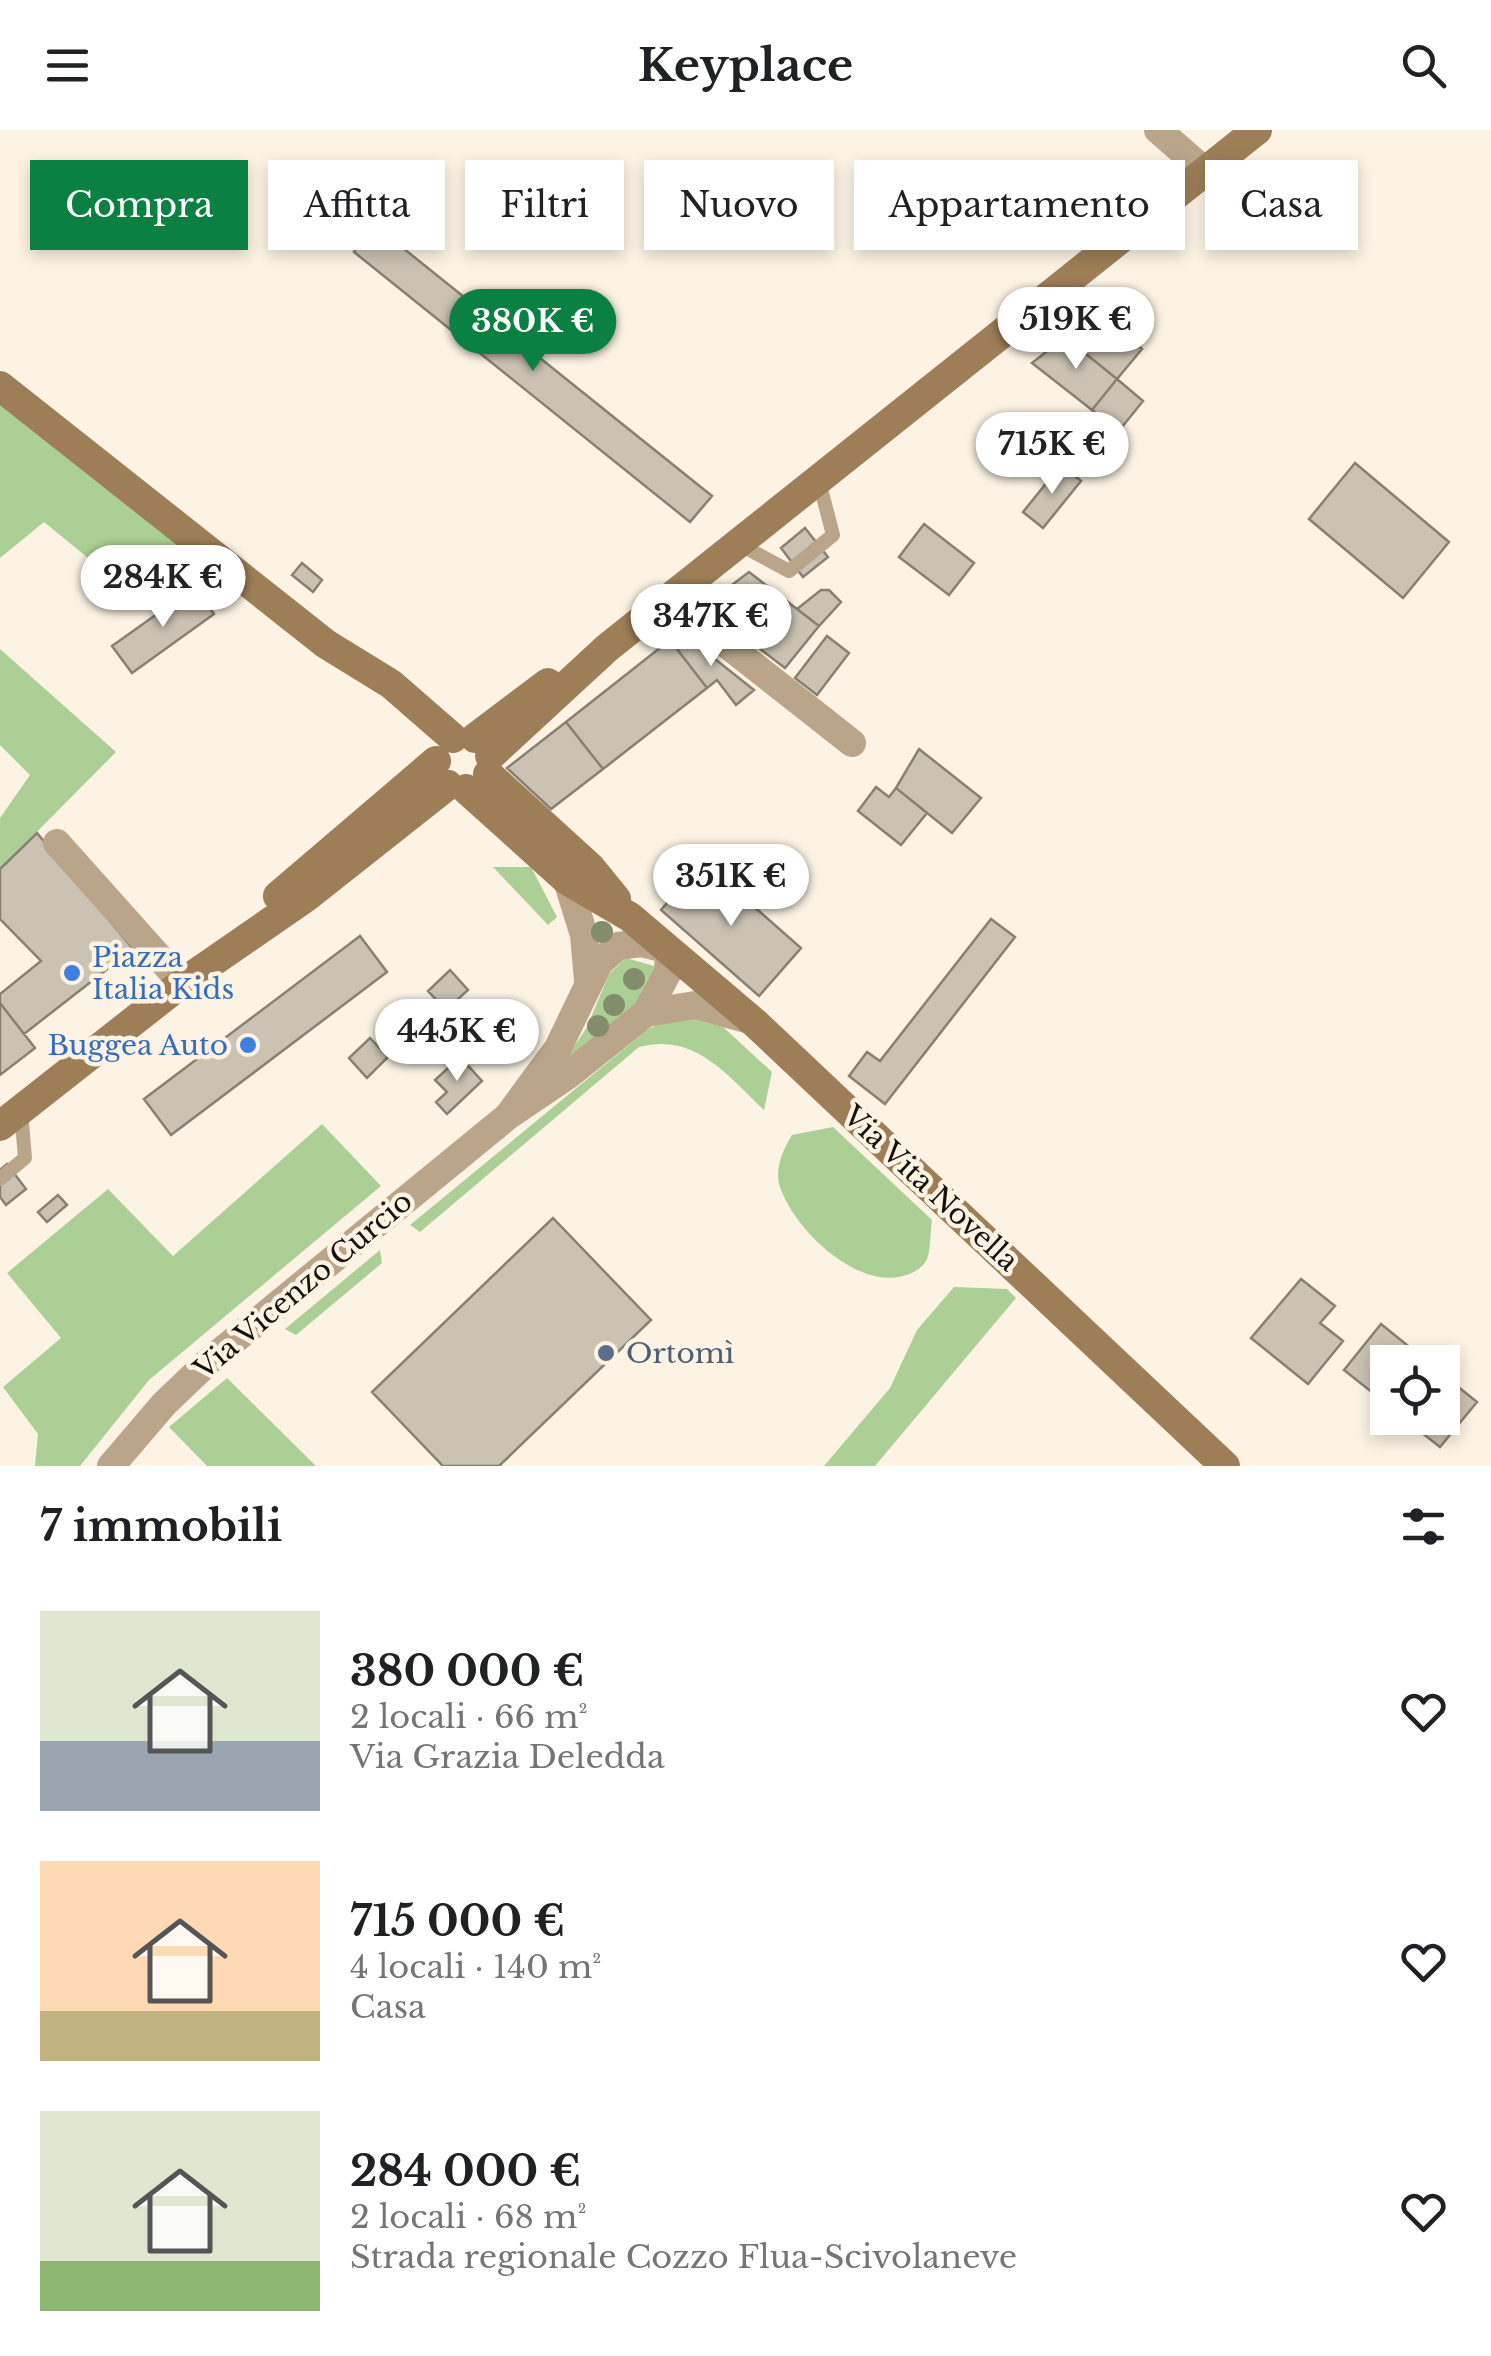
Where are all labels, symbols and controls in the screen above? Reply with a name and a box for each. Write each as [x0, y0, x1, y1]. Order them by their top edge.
text: Keyplace [638, 37, 853, 93]
icon: menu [40, 38, 95, 93]
icon: search [1396, 38, 1451, 93]
chip: Compra [30, 160, 248, 250]
chip: Affitta [268, 160, 445, 250]
chip: Filtri [465, 160, 624, 250]
chip: Nuovo [644, 160, 834, 250]
chip: Appartamento [854, 160, 1185, 250]
chip: Casa [1205, 160, 1358, 250]
pin: 519K € [995, 287, 1157, 372]
pin: 380K € [452, 289, 614, 374]
text: 519K € [1019, 299, 1133, 339]
text: 380K € [471, 301, 595, 341]
pin: 715K € [971, 412, 1133, 497]
text: 715K € [998, 424, 1106, 464]
pin: 284K € [82, 545, 244, 630]
text: 284K € [103, 557, 223, 597]
pin: 347K € [630, 584, 792, 669]
text: 347K € [653, 596, 769, 636]
pin: 351K € [650, 844, 812, 929]
text: 351K € [675, 856, 787, 896]
place label: Piazza Italia Kids [92, 940, 234, 1007]
marker: Piazza Italia Kids [61, 962, 83, 984]
pin: 445K € [376, 999, 538, 1084]
text: 445K € [397, 1011, 517, 1051]
place label: Buggea Auto [47, 1028, 228, 1063]
marker: Buggea Auto [237, 1034, 259, 1056]
street label: Via Vita Novella [835, 1098, 1026, 1279]
street label: Via Vicenzo Curcio [186, 1184, 420, 1387]
place label: Ortomì [626, 1336, 734, 1371]
marker: Ortomì [595, 1342, 617, 1364]
map controls [1370, 1345, 1460, 1435]
button: locate [1370, 1345, 1460, 1435]
icon: filters [1396, 1499, 1451, 1554]
text: 7 immobili [40, 1500, 282, 1552]
text: 380 000 € [350, 1645, 585, 1697]
icon: home [120, 1651, 240, 1771]
icon: heart [1396, 1684, 1451, 1739]
text: 2 locali · 66 m² [350, 1697, 588, 1737]
text: Via Grazia Deledda [350, 1737, 665, 1777]
text: 715 000 € [350, 1895, 565, 1947]
icon: home [120, 1901, 240, 2021]
icon: heart [1396, 1934, 1451, 1989]
text: 4 locali · 140 m² [350, 1947, 601, 1987]
text: Casa [350, 1987, 426, 2027]
text: 284 000 € [350, 2145, 581, 2197]
icon: home [120, 2151, 240, 2271]
icon: heart [1396, 2184, 1451, 2239]
text: 2 locali · 68 m² [350, 2197, 587, 2237]
text: Strada regionale Cozzo Flua-Scivolaneve [350, 2237, 1017, 2277]

